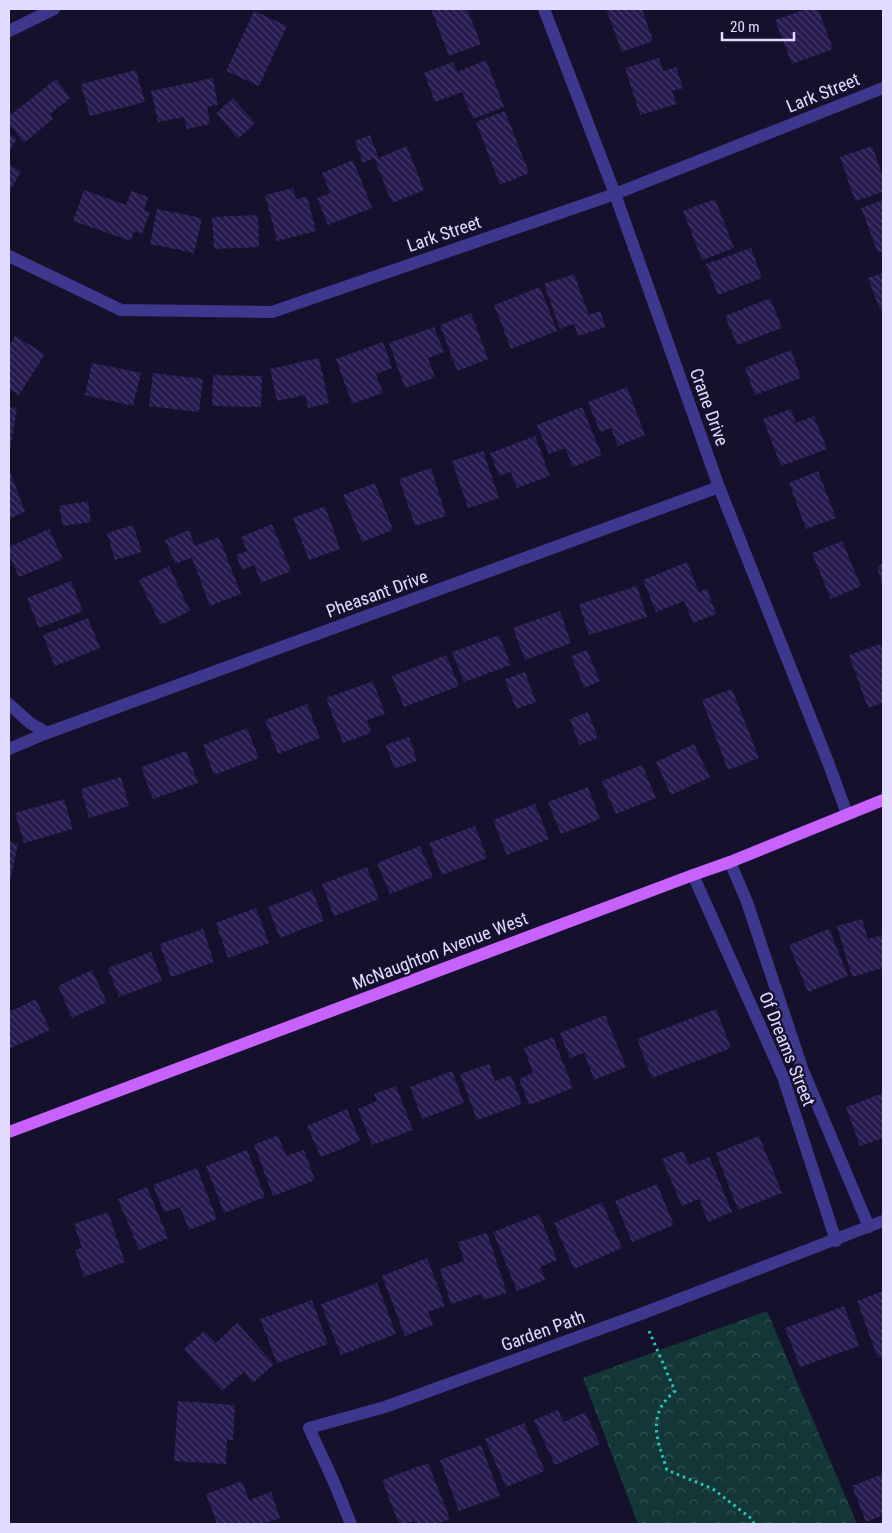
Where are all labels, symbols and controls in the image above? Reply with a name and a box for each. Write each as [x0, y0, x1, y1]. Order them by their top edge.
scale bar [722, 10, 794, 42]
text: 20 m [730, 18, 760, 36]
street label: Lark Street [783, 68, 862, 117]
street label: Lark Street [404, 211, 484, 256]
street label: Crane Drive [686, 365, 733, 449]
street label: Pheasant Drive [323, 565, 431, 622]
street label: McNaughton Avenue West [349, 907, 531, 994]
street label: Of Dreams Street [755, 989, 820, 1109]
street label: Garden Path [498, 1306, 587, 1355]

